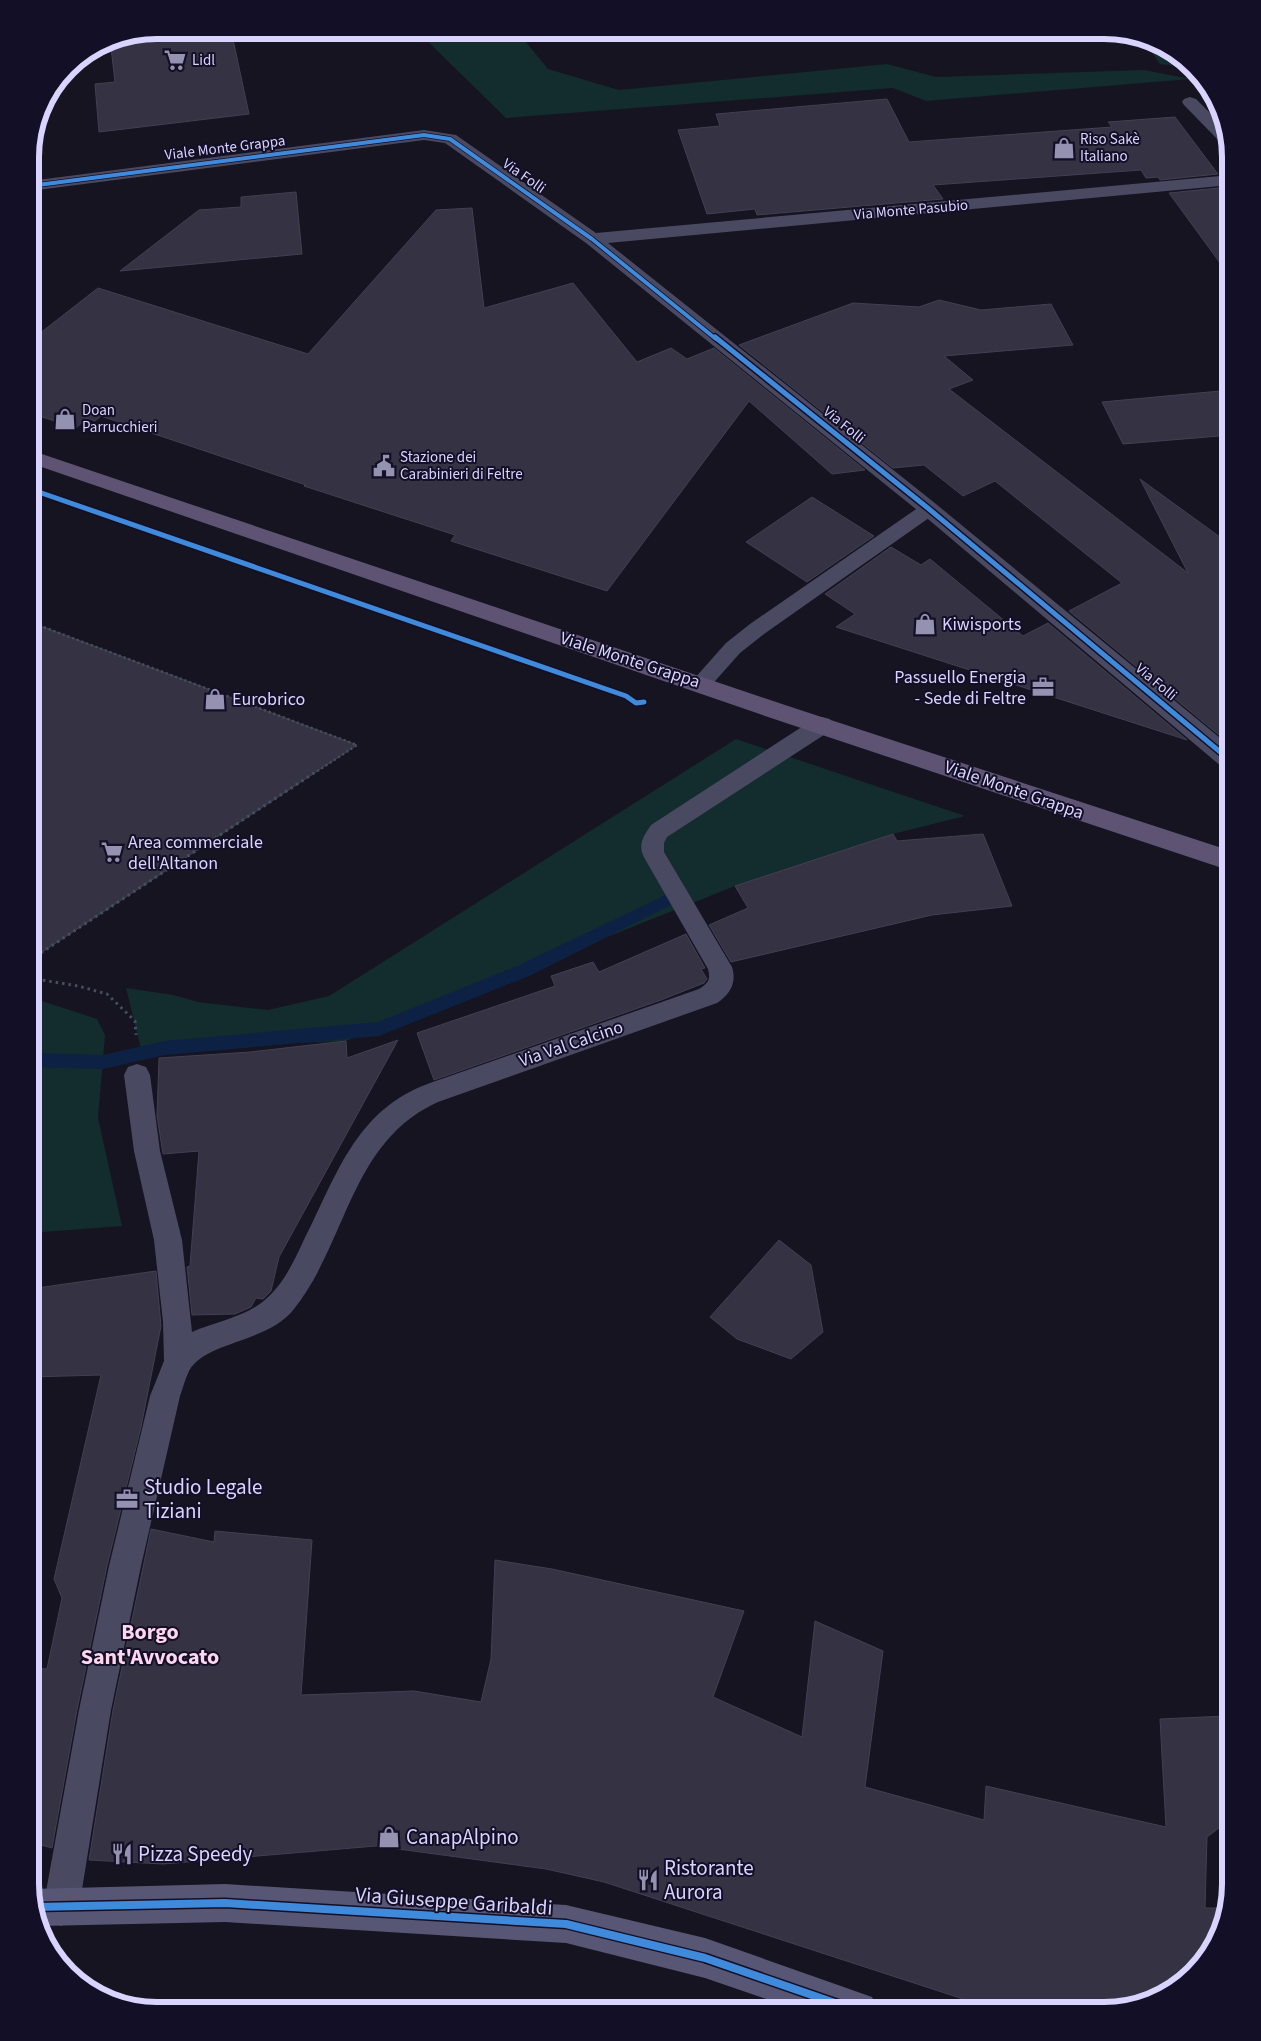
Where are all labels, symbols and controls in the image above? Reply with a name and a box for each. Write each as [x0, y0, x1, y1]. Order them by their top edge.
supermarket icon: Lidl [162, 47, 188, 73]
place label: Lidl [192, 50, 215, 71]
place label: Riso Sakè Italiano [1080, 129, 1140, 167]
street label: Viale Monte Grappa [163, 130, 287, 166]
shop icon: Riso Sakè Italiano [1051, 135, 1077, 161]
street label: Via Folli [498, 153, 550, 199]
street label: Via Monte Pasubio [853, 195, 969, 225]
place label: Doan Parrucchieri [82, 400, 158, 438]
street label: Via Folli [818, 402, 870, 448]
shop icon: Doan Parrucchieri [52, 406, 78, 432]
place label: Stazione dei Carabinieri di Feltre [400, 447, 523, 485]
public building icon: Stazione dei Carabinieri di Feltre [371, 453, 397, 479]
shop icon: Kiwisports [912, 611, 938, 637]
place label: Kiwisports [942, 612, 1021, 637]
street label: Viale Monte Grappa [557, 626, 703, 694]
street label: Via Folli [1131, 658, 1181, 706]
place label: Passuello Energia - Sede di Feltre [894, 665, 1026, 711]
office icon: Passuello Energia - Sede di Feltre [1030, 674, 1056, 700]
shop icon: Eurobrico [202, 686, 228, 712]
place label: Eurobrico [232, 687, 305, 712]
street label: Viale Monte Grappa [941, 754, 1087, 826]
place label: Area commerciale dell'Altanon [128, 830, 263, 876]
supermarket icon: Area commerciale dell'Altanon [99, 839, 125, 865]
street label: Via Val Calcino [516, 1014, 626, 1074]
place label: Studio Legale Tiziani [144, 1472, 262, 1526]
office icon: Studio Legale Tiziani [114, 1486, 140, 1512]
district label: Borgo Sant'Avvocato [81, 1616, 219, 1673]
place label: CanapAlpino [406, 1822, 519, 1852]
shop icon: CanapAlpino [376, 1824, 402, 1850]
place label: Pizza Speedy [138, 1839, 253, 1869]
restaurant icon: Pizza Speedy [109, 1841, 135, 1867]
place label: Ristorante Aurora [664, 1853, 754, 1907]
restaurant icon: Ristorante Aurora [635, 1867, 661, 1893]
street label: Via Giuseppe Garibaldi [354, 1879, 554, 1923]

